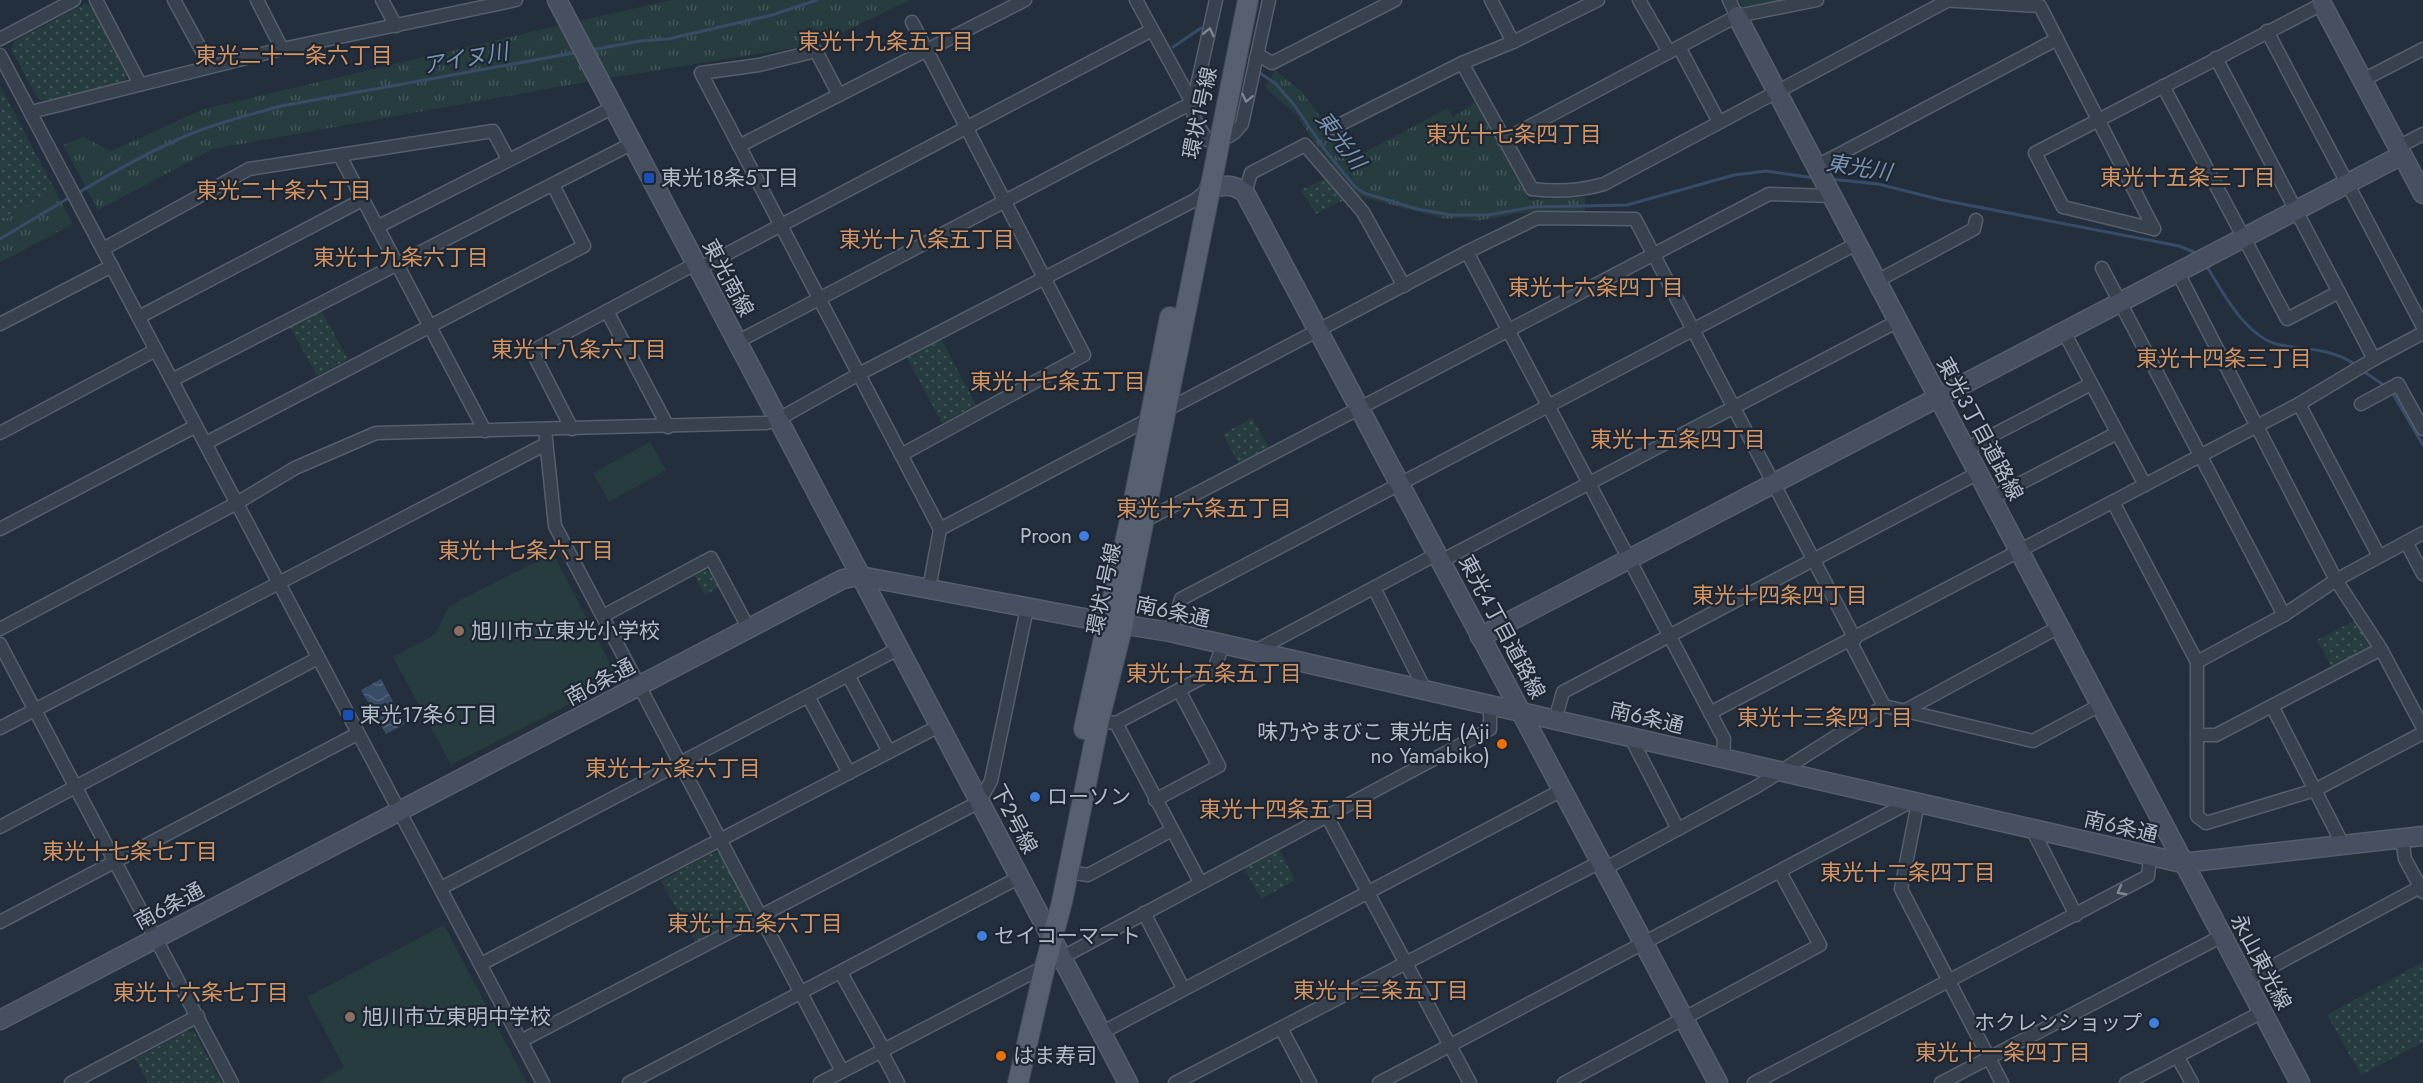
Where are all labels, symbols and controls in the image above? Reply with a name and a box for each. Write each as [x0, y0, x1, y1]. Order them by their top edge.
district label: 東光十九条五丁目 [798, 25, 974, 57]
one-way arrow [1202, 27, 1215, 37]
water label: アイヌ川 [419, 34, 513, 81]
district label: 東光二十一条六丁目 [195, 39, 393, 71]
street label: 環状1号線 [1176, 64, 1224, 162]
one-way arrow [1241, 93, 1254, 103]
water label: 東光川 [1308, 104, 1375, 178]
district label: 東光十七条四丁目 [1426, 118, 1602, 150]
water label: 東光川 [1824, 146, 1896, 188]
district label: 東光十五条三丁目 [2100, 161, 2276, 193]
place label: 東光18条5丁目 [661, 163, 799, 193]
marker: 東光18条5丁目 [642, 171, 656, 185]
district label: 東光二十条六丁目 [196, 174, 372, 206]
district label: 東光十八条五丁目 [839, 223, 1015, 255]
street label: 東光南線 [695, 234, 761, 322]
district label: 東光十九条六丁目 [313, 241, 489, 273]
district label: 東光十六条四丁目 [1508, 271, 1684, 303]
district label: 東光十八条六丁目 [491, 333, 667, 365]
district label: 東光十四条三丁目 [2136, 342, 2312, 374]
street label: 東光3丁目道路線 [1930, 352, 2030, 506]
district label: 東光十七条五丁目 [970, 365, 1146, 397]
district label: 東光十五条四丁目 [1590, 423, 1766, 455]
district label: 東光十六条五丁目 [1116, 492, 1292, 524]
place label: Proon [1020, 521, 1072, 551]
marker: Proon [1077, 529, 1091, 543]
district label: 東光十七条六丁目 [438, 534, 614, 566]
street label: 環状1号線 [1080, 540, 1128, 638]
street label: 東光4丁目道路線 [1451, 550, 1553, 704]
district label: 東光十四条四丁目 [1692, 579, 1868, 611]
street label: 南6条通 [1133, 590, 1213, 634]
place label: 旭川市立東光小学校 [471, 616, 660, 646]
marker: 旭川市立東光小学校 [452, 624, 466, 638]
street label: 南6条通 [560, 651, 640, 713]
district label: 東光十五条五丁目 [1126, 657, 1302, 689]
street label: 南6条通 [1607, 695, 1687, 741]
place label: 東光17条6丁目 [360, 700, 498, 730]
district label: 東光十三条四丁目 [1737, 701, 1913, 733]
marker: 東光17条6丁目 [341, 708, 355, 722]
place label: 味乃やまびこ 東光店 (Aji no Yamabiko) [1257, 717, 1490, 771]
marker: 味乃やまびこ 東光店 (Aji no Yamabiko) [1495, 737, 1509, 751]
district label: 東光十六条六丁目 [585, 752, 761, 784]
street label: 下2号線 [983, 779, 1045, 859]
place label: ローソン [1047, 782, 1131, 812]
marker: ローソン [1028, 790, 1042, 804]
district label: 東光十四条五丁目 [1199, 793, 1375, 825]
street label: 南6条通 [2081, 804, 2161, 850]
district label: 東光十七条七丁目 [42, 835, 218, 867]
district label: 東光十二条四丁目 [1820, 856, 1996, 888]
street label: 南6条通 [129, 875, 209, 937]
one-way arrow [2116, 884, 2127, 895]
district label: 東光十五条六丁目 [667, 907, 843, 939]
street label: 永山東光線 [2223, 909, 2299, 1015]
place label: セイコーマート [994, 921, 1141, 951]
marker: セイコーマート [975, 929, 989, 943]
district label: 東光十三条五丁目 [1293, 974, 1469, 1006]
district label: 東光十六条七丁目 [113, 976, 289, 1008]
place label: 旭川市立東明中学校 [362, 1002, 551, 1032]
place label: ホクレンショップ [1974, 1008, 2142, 1038]
marker: 旭川市立東明中学校 [343, 1010, 357, 1024]
marker: ホクレンショップ [2147, 1016, 2161, 1030]
district label: 東光十一条四丁目 [1915, 1036, 2091, 1068]
place label: はま寿司 [1013, 1041, 1097, 1071]
marker: はま寿司 [994, 1049, 1008, 1063]

